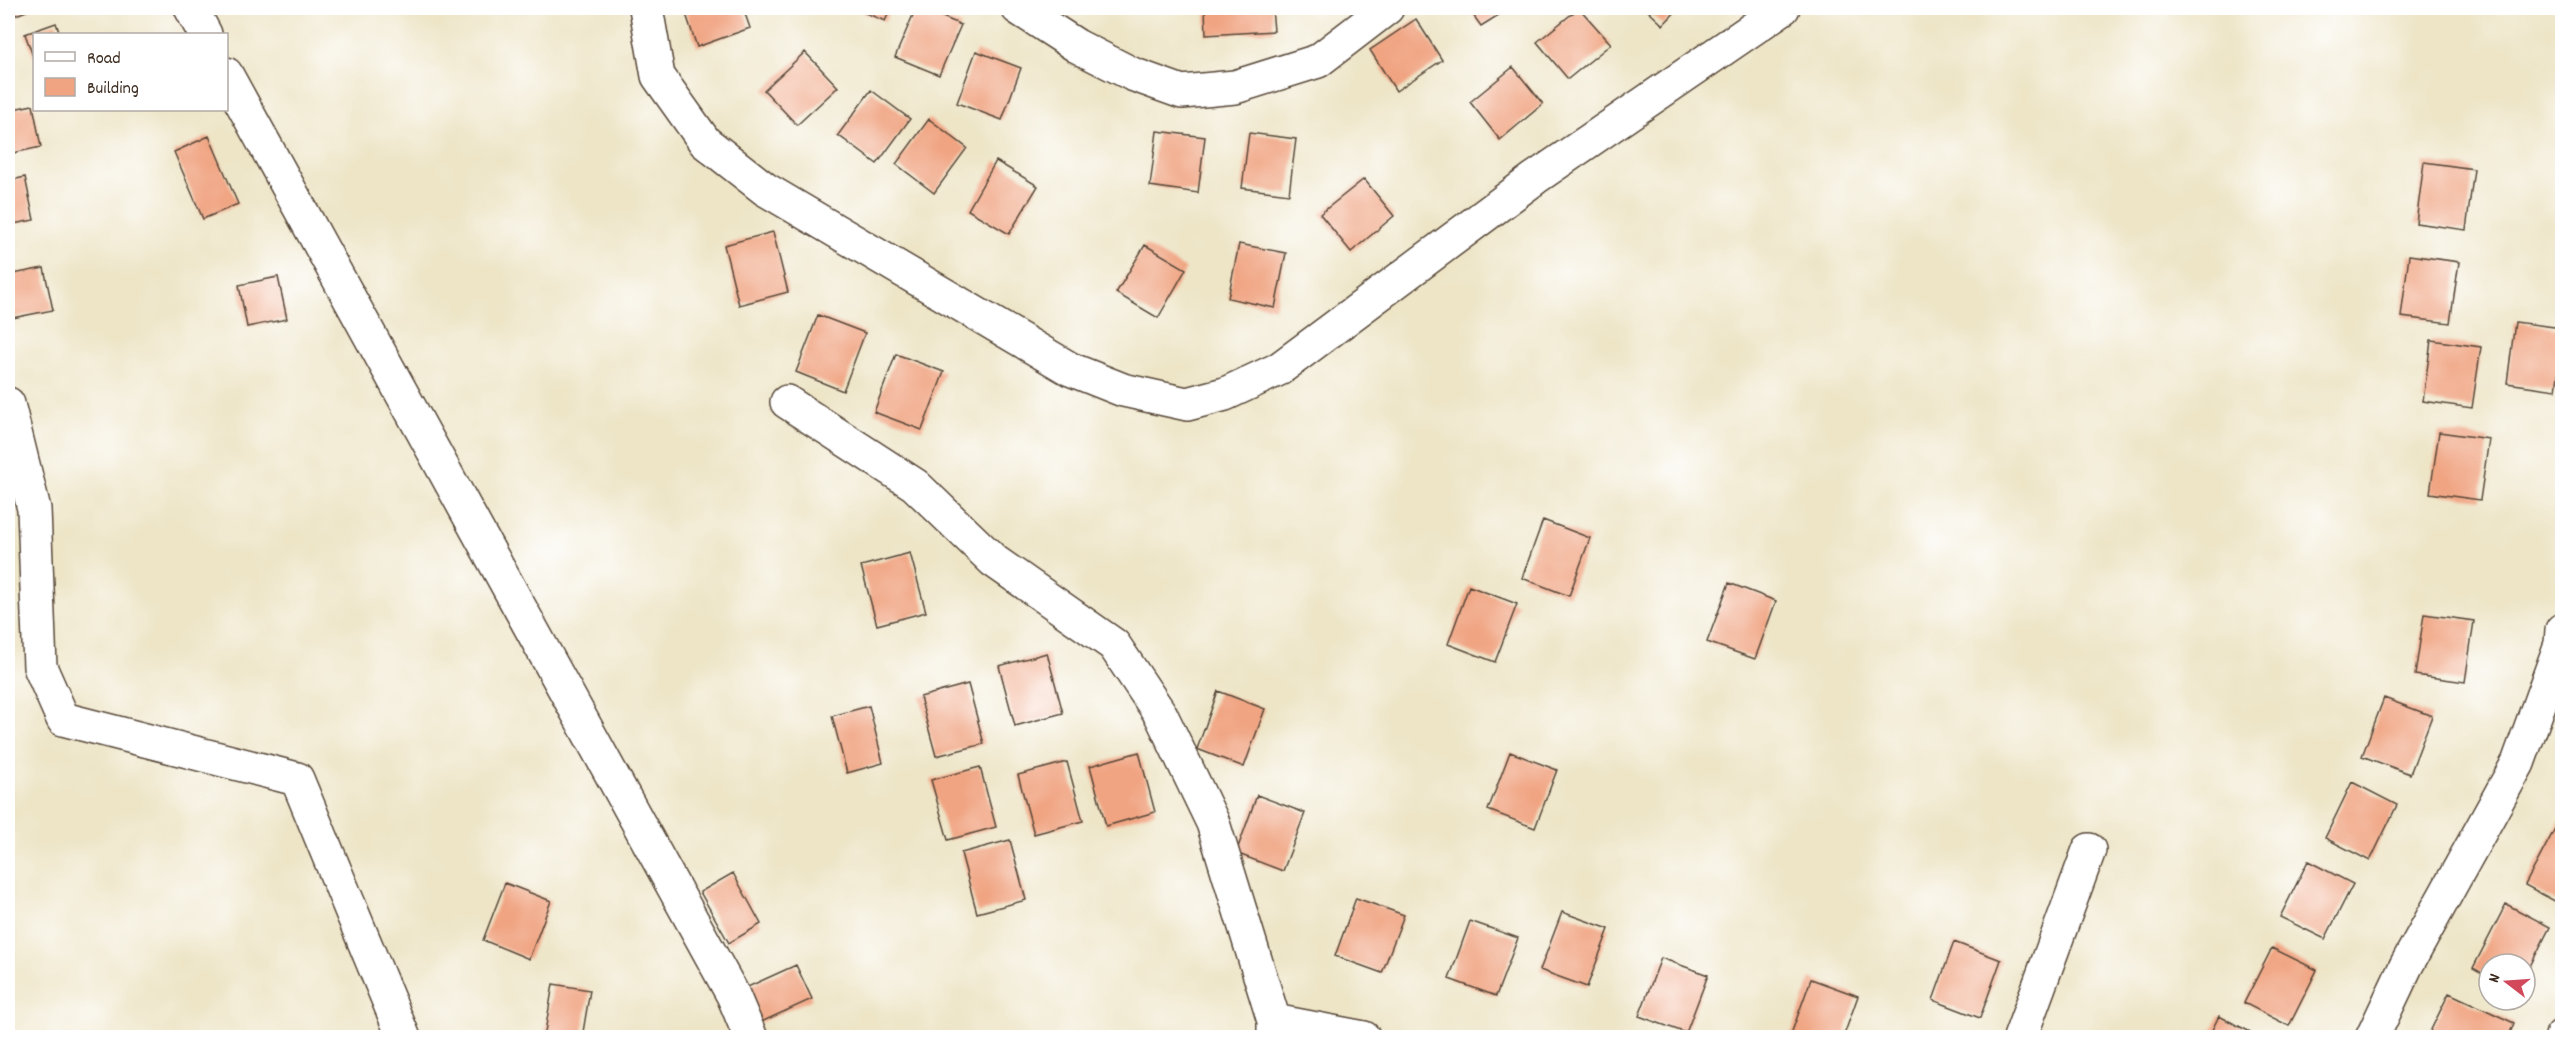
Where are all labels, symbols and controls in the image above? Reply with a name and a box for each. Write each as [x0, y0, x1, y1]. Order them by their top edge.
legend [33, 33, 228, 111]
text: Road [87, 47, 121, 72]
text: Building [87, 77, 139, 102]
north arrow [2477, 952, 2537, 1012]
text: N [2483, 971, 2507, 985]

